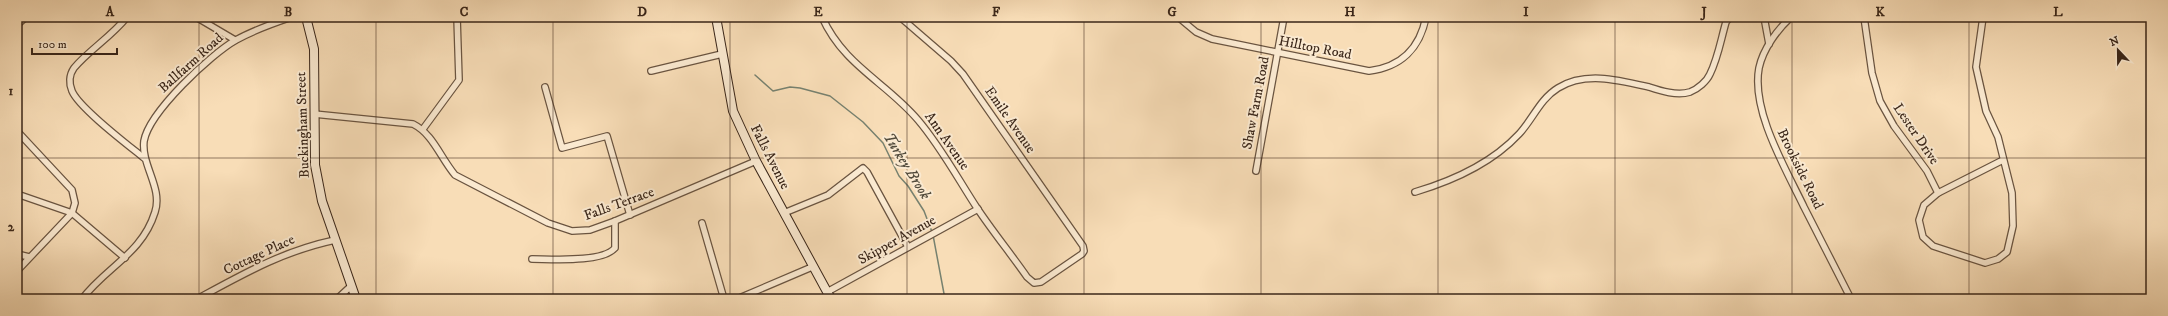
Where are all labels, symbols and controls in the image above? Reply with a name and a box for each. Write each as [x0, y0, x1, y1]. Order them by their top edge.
text: A [105, 4, 115, 20]
text: B [284, 4, 292, 20]
text: C [460, 4, 469, 20]
text: D [637, 4, 647, 20]
text: E [813, 4, 823, 20]
text: F [992, 4, 1001, 20]
text: G [1167, 4, 1177, 20]
text: H [1345, 4, 1356, 20]
text: I [1523, 4, 1529, 20]
text: J [1699, 4, 1707, 21]
text: K [1875, 4, 1885, 20]
text: L [2053, 4, 2063, 20]
street label: Ballfarm Road [155, 29, 227, 97]
scale bar [32, 30, 117, 56]
north arrow [2098, 30, 2138, 70]
street label: Hilltop Road [1277, 32, 1353, 64]
text: N [2108, 33, 2121, 50]
text: 100 m [38, 37, 67, 52]
street label: Shaw Farm Road [1238, 55, 1274, 151]
street label: Buckingham Street [292, 71, 314, 178]
text: 1 [9, 83, 14, 99]
street label: Emile Avenue [980, 83, 1040, 157]
street label: Lester Drive [1889, 100, 1943, 168]
street label: Ann Avenue [920, 108, 974, 174]
street label: Falls Avenue [746, 121, 794, 193]
street label: Brookside Road [1773, 126, 1827, 212]
water label: Turkey Brook [879, 129, 935, 203]
street label: Falls Terrace [581, 183, 657, 225]
street label: Skipper Avenue [855, 211, 939, 269]
text: 2 [8, 219, 15, 235]
street label: Cottage Place [220, 231, 298, 279]

